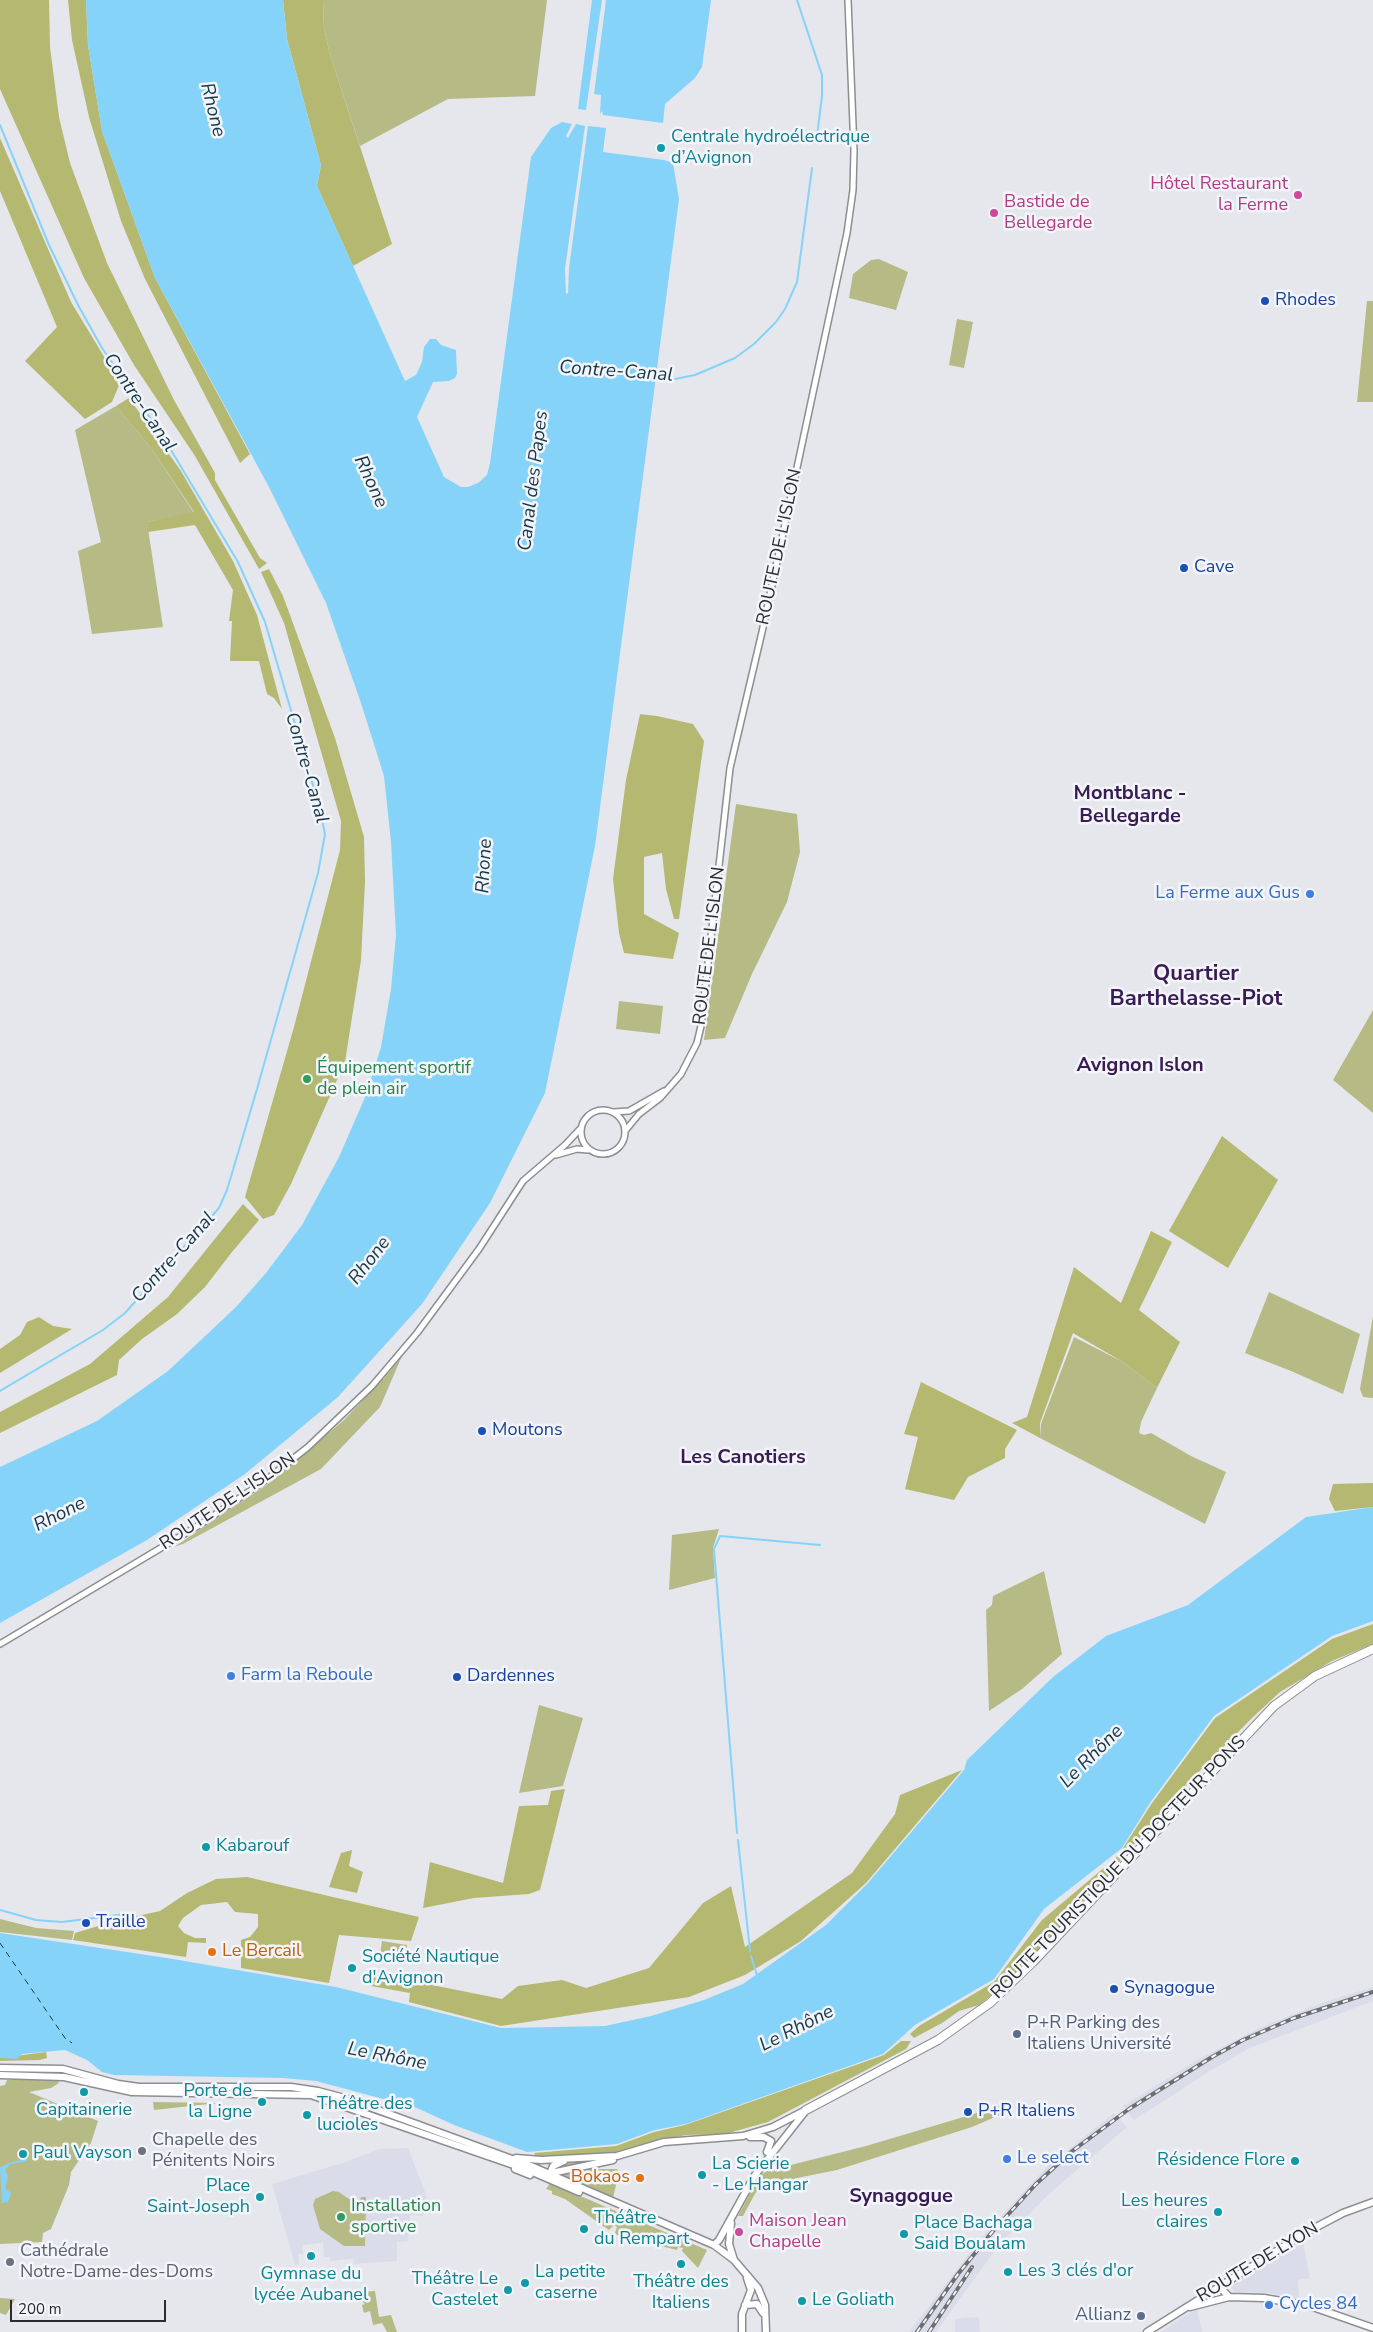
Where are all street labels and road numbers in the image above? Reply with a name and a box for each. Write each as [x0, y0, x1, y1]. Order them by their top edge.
street label: ROUTE DE L'ISLON [753, 467, 807, 627]
street label: ROUTE DE L'ISLON [690, 866, 730, 1026]
street label: ROUTE DE L'ISLON [156, 1449, 300, 1555]
street label: ROUTE TOURISTIQUE DU DOCTEUR PONS [987, 1732, 1251, 2004]
street label: ROUTE DE LYON [1193, 2218, 1323, 2308]

